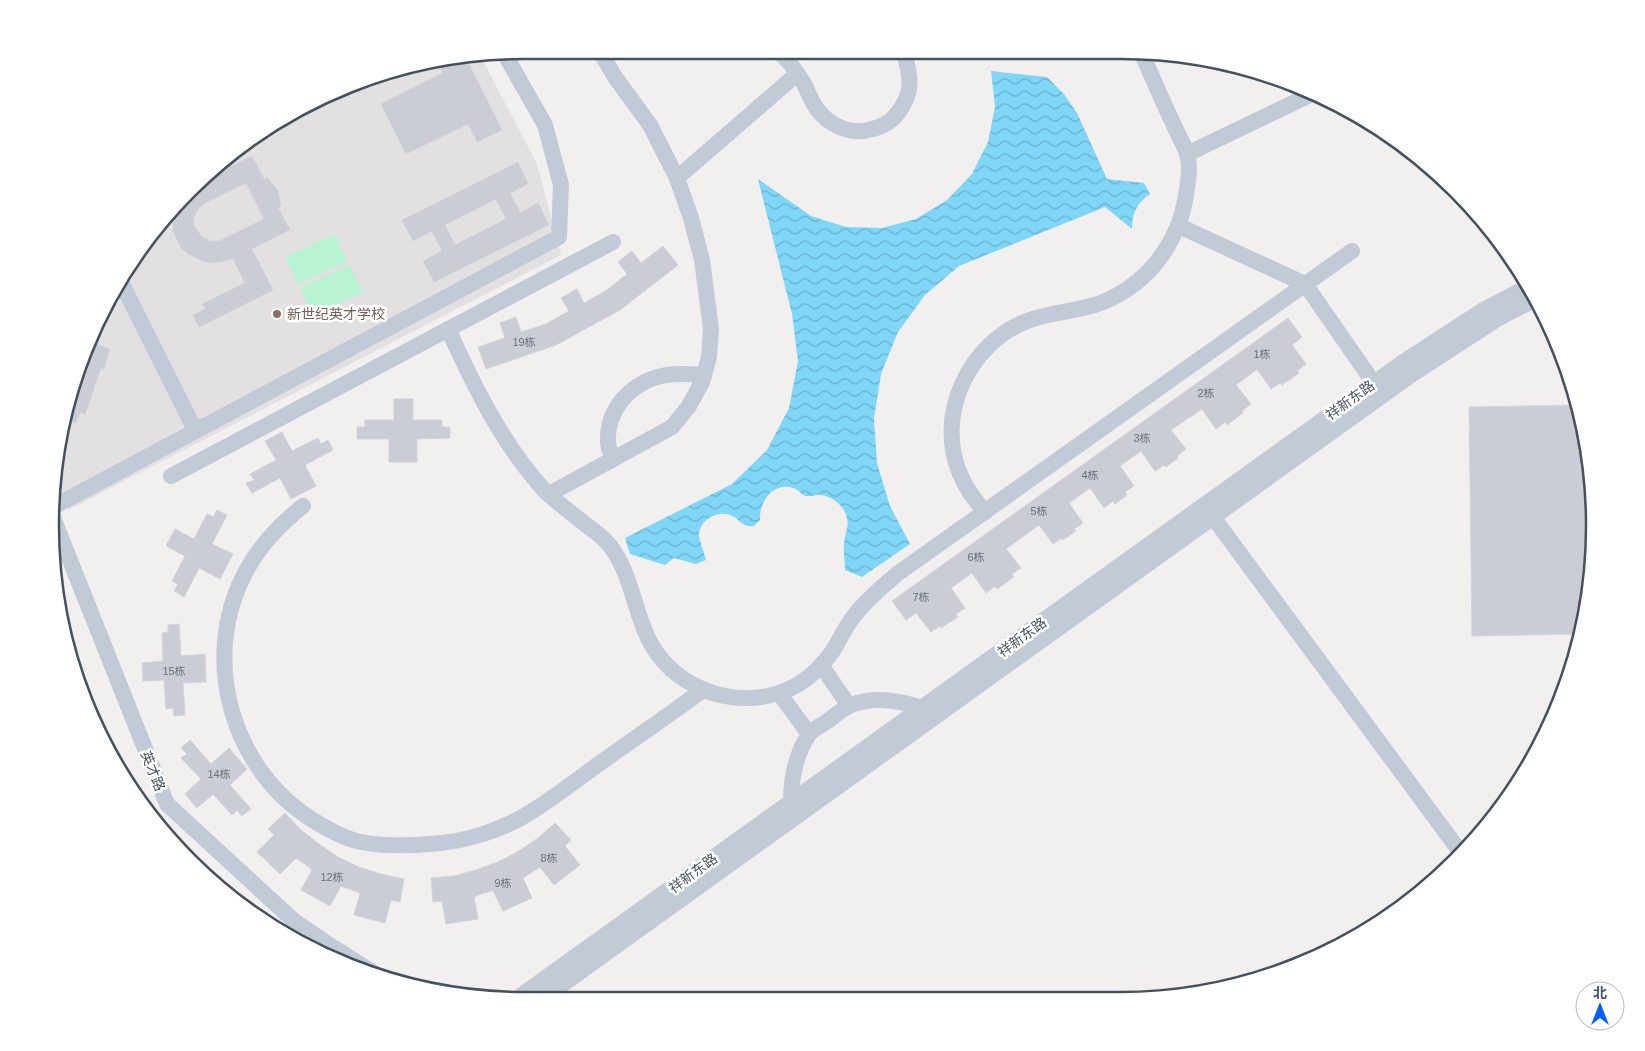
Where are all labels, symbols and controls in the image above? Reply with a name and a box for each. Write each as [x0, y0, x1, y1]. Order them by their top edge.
place label: 新世纪英才学校 [287, 306, 385, 322]
marker: 新世纪英才学校 [271, 308, 283, 320]
house number: 19栋 [512, 336, 536, 348]
house number: 1栋 [1253, 348, 1271, 360]
street label: 祥新东路 [1323, 377, 1377, 423]
house number: 2栋 [1197, 387, 1215, 399]
house number: 3栋 [1133, 432, 1151, 444]
house number: 4栋 [1081, 469, 1099, 481]
house number: 5栋 [1030, 505, 1048, 517]
house number: 6栋 [967, 551, 985, 563]
house number: 7栋 [912, 591, 930, 603]
street label: 祥新东路 [995, 614, 1049, 660]
house number: 15栋 [162, 665, 186, 677]
street label: 英才路 [138, 749, 168, 793]
house number: 14栋 [207, 768, 231, 780]
street label: 祥新东路 [666, 850, 720, 896]
house number: 8栋 [540, 852, 558, 864]
house number: 12栋 [320, 871, 344, 883]
house number: 9栋 [494, 877, 512, 889]
north arrow [1575, 981, 1625, 1031]
text: 北 [1593, 985, 1607, 1001]

